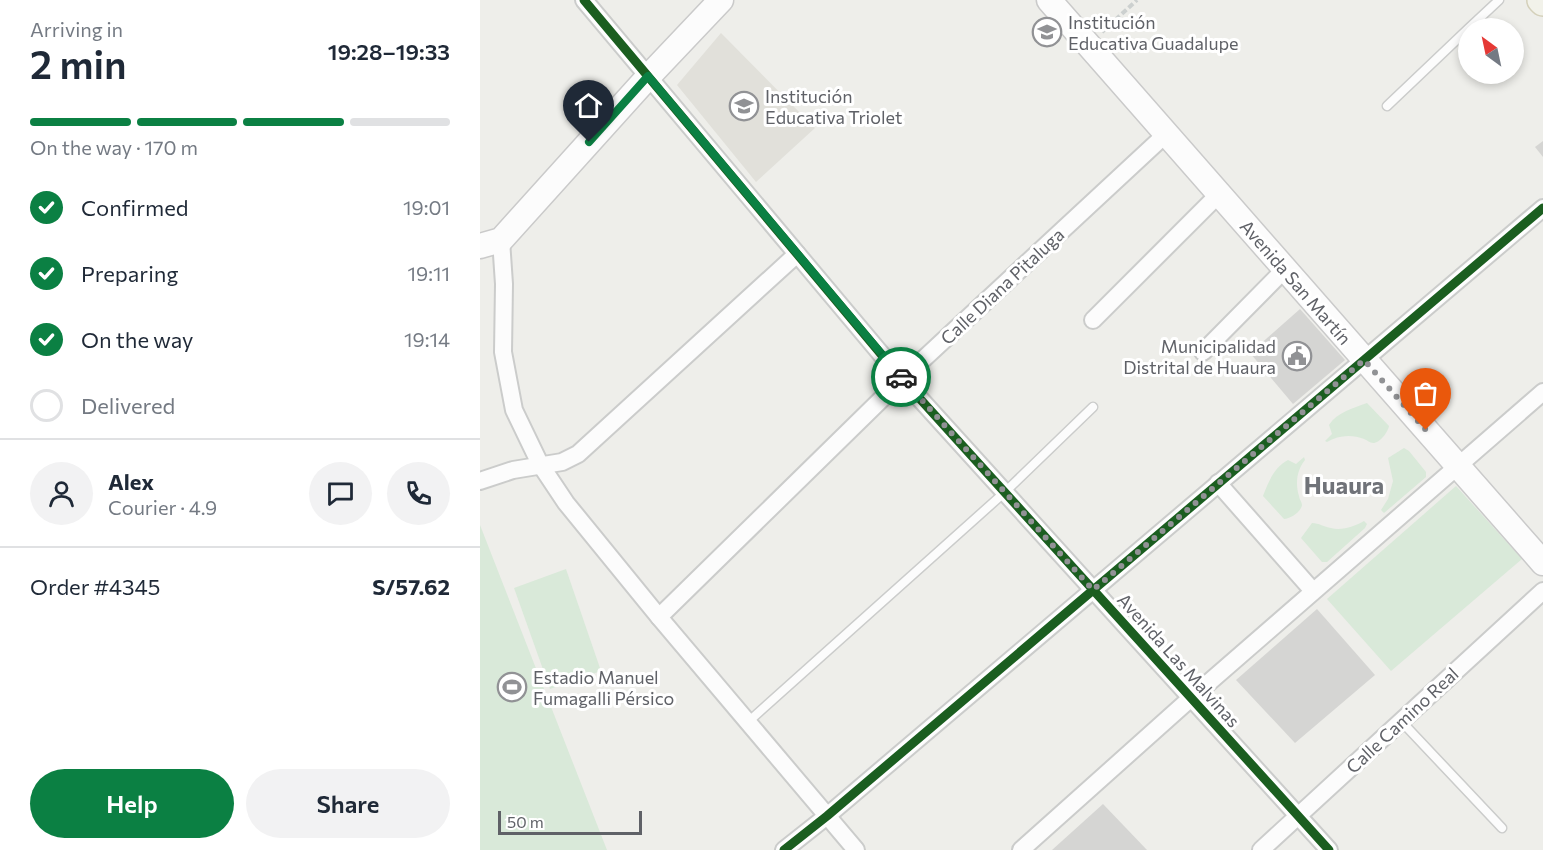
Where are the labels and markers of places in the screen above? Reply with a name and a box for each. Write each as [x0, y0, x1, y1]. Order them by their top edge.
place label: Institución Educativa Guadalupe [1068, 11, 1239, 54]
school or university icon: Institución Educativa Guadalupe [1031, 16, 1063, 48]
pin [563, 80, 614, 142]
place label: Institución Educativa Triolet [765, 85, 902, 128]
school or university icon: Institución Educativa Triolet [728, 90, 760, 122]
place label: Municipalidad Distrital de Huaura [1123, 335, 1276, 378]
public building icon: Municipalidad Distrital de Huaura [1281, 340, 1313, 372]
pin [1400, 368, 1451, 430]
place label: Estadio Manuel Fumagalli Pérsico [533, 666, 674, 709]
sports icon: Estadio Manuel Fumagalli Pérsico [496, 671, 528, 703]

